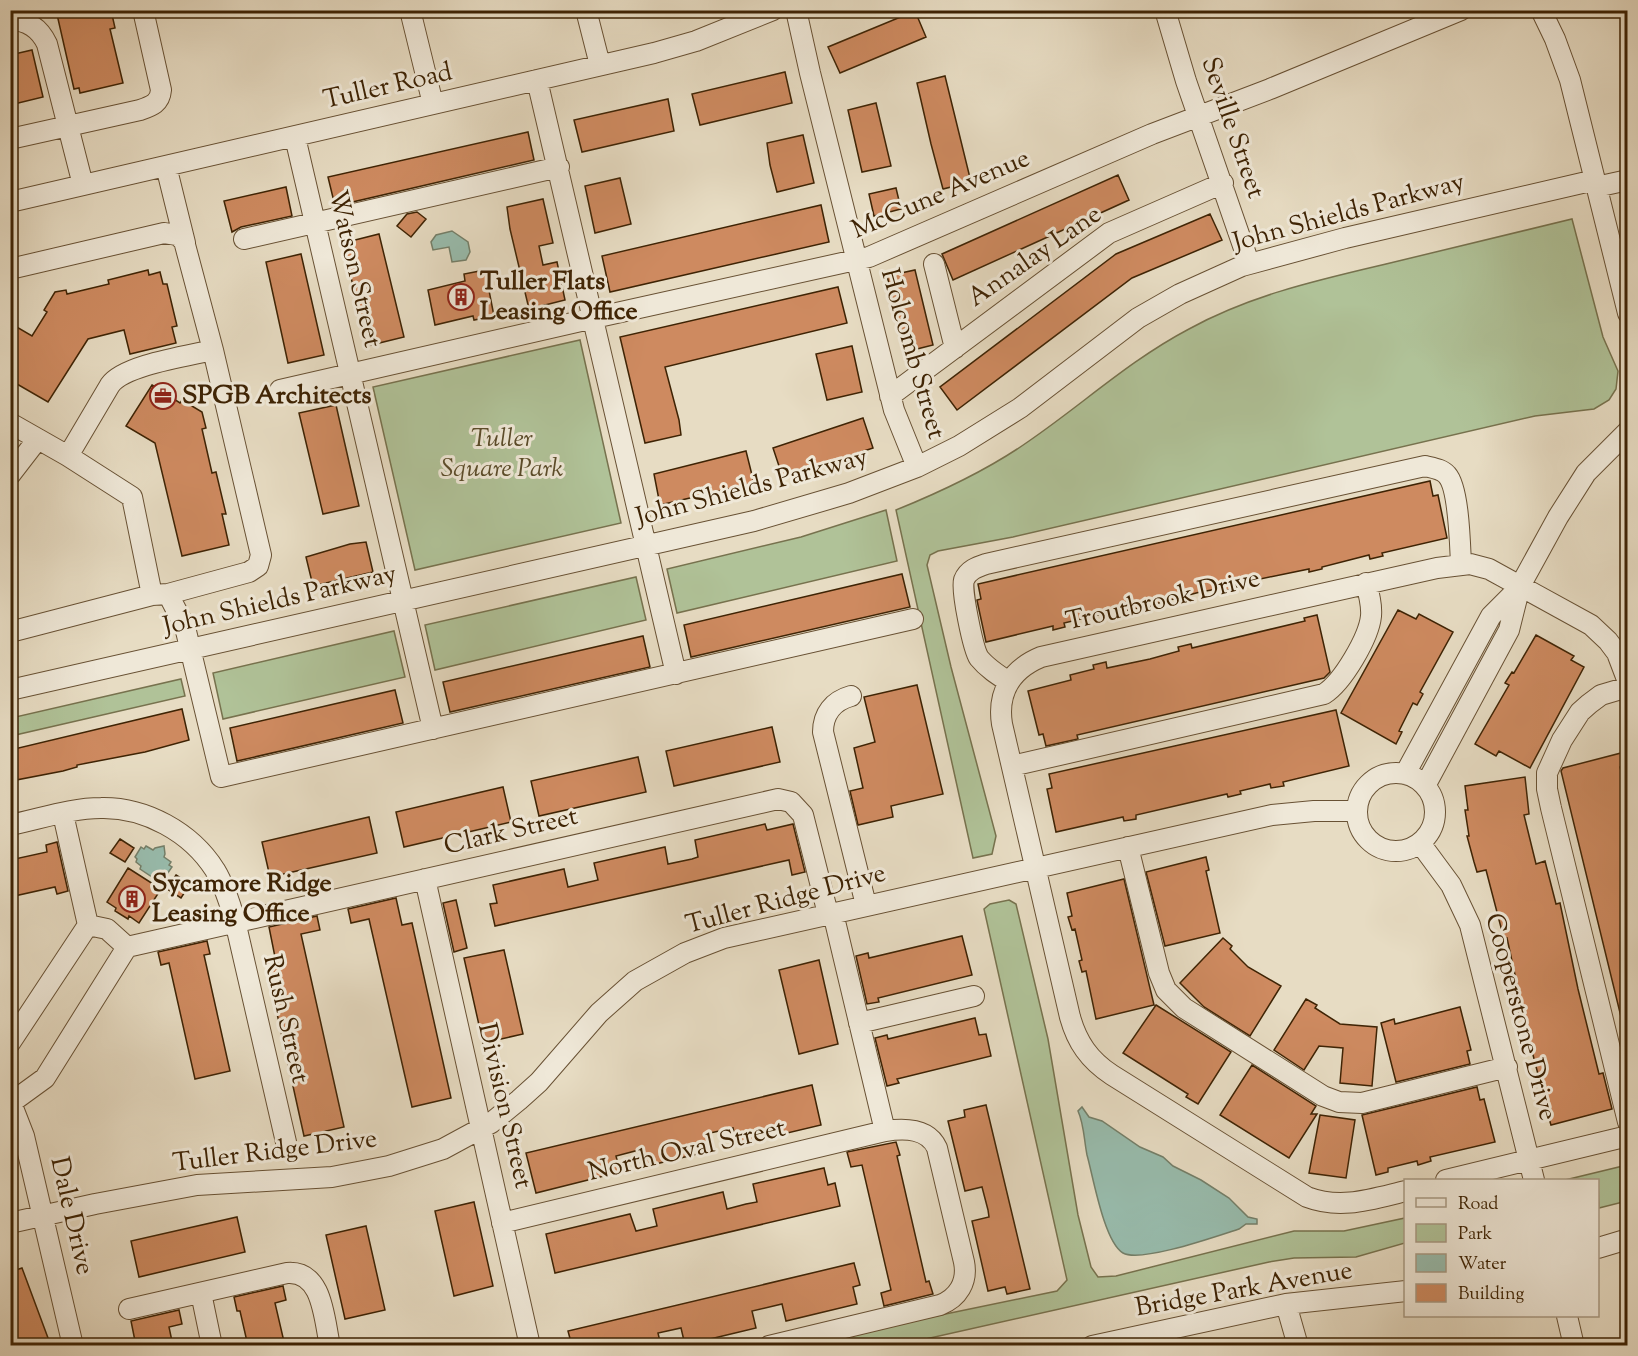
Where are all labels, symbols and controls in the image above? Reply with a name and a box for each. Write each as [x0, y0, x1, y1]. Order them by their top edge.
street label: Seville Street [1191, 52, 1273, 204]
street label: Tuller Road [320, 54, 456, 120]
street label: McCune Avenue [846, 141, 1036, 249]
street label: John Shields Parkway [1227, 164, 1469, 262]
street label: Watson Street [318, 187, 390, 351]
street label: Annalay Lane [960, 197, 1110, 317]
place label: Tuller Flats Leasing Office [480, 264, 638, 331]
street label: Holcomb Street [870, 264, 954, 444]
building icon: Tuller Flats Leasing Office [446, 282, 476, 312]
place label: SPGB Architects [182, 378, 372, 415]
office icon: SPGB Architects [148, 381, 178, 411]
park label: Tuller Square Park [441, 421, 564, 488]
street label: John Shields Parkway [630, 439, 872, 537]
street label: John Shields Parkway [158, 556, 400, 646]
street label: Troutbrook Drive [1062, 561, 1264, 641]
street label: Clark Street [440, 799, 582, 865]
street label: Tuller Ridge Drive [682, 856, 890, 944]
place label: Sycamore Ridge Leasing Office [152, 866, 332, 933]
building icon: Sycamore Ridge Leasing Office [117, 884, 147, 914]
street label: Cooperstone Drive [1475, 909, 1565, 1125]
street label: Rush Street [252, 951, 318, 1087]
street label: Division Street [467, 1020, 541, 1192]
street label: North Oval Street [585, 1110, 790, 1192]
street label: Tuller Ridge Drive [171, 1121, 379, 1183]
street label: Dale Drive [39, 1153, 103, 1279]
legend [1404, 1179, 1599, 1317]
text: Road [1458, 1192, 1498, 1218]
text: Park [1458, 1222, 1493, 1248]
text: Water [1458, 1252, 1507, 1278]
street label: Bridge Park Avenue [1132, 1253, 1356, 1327]
text: Building [1458, 1282, 1524, 1308]

